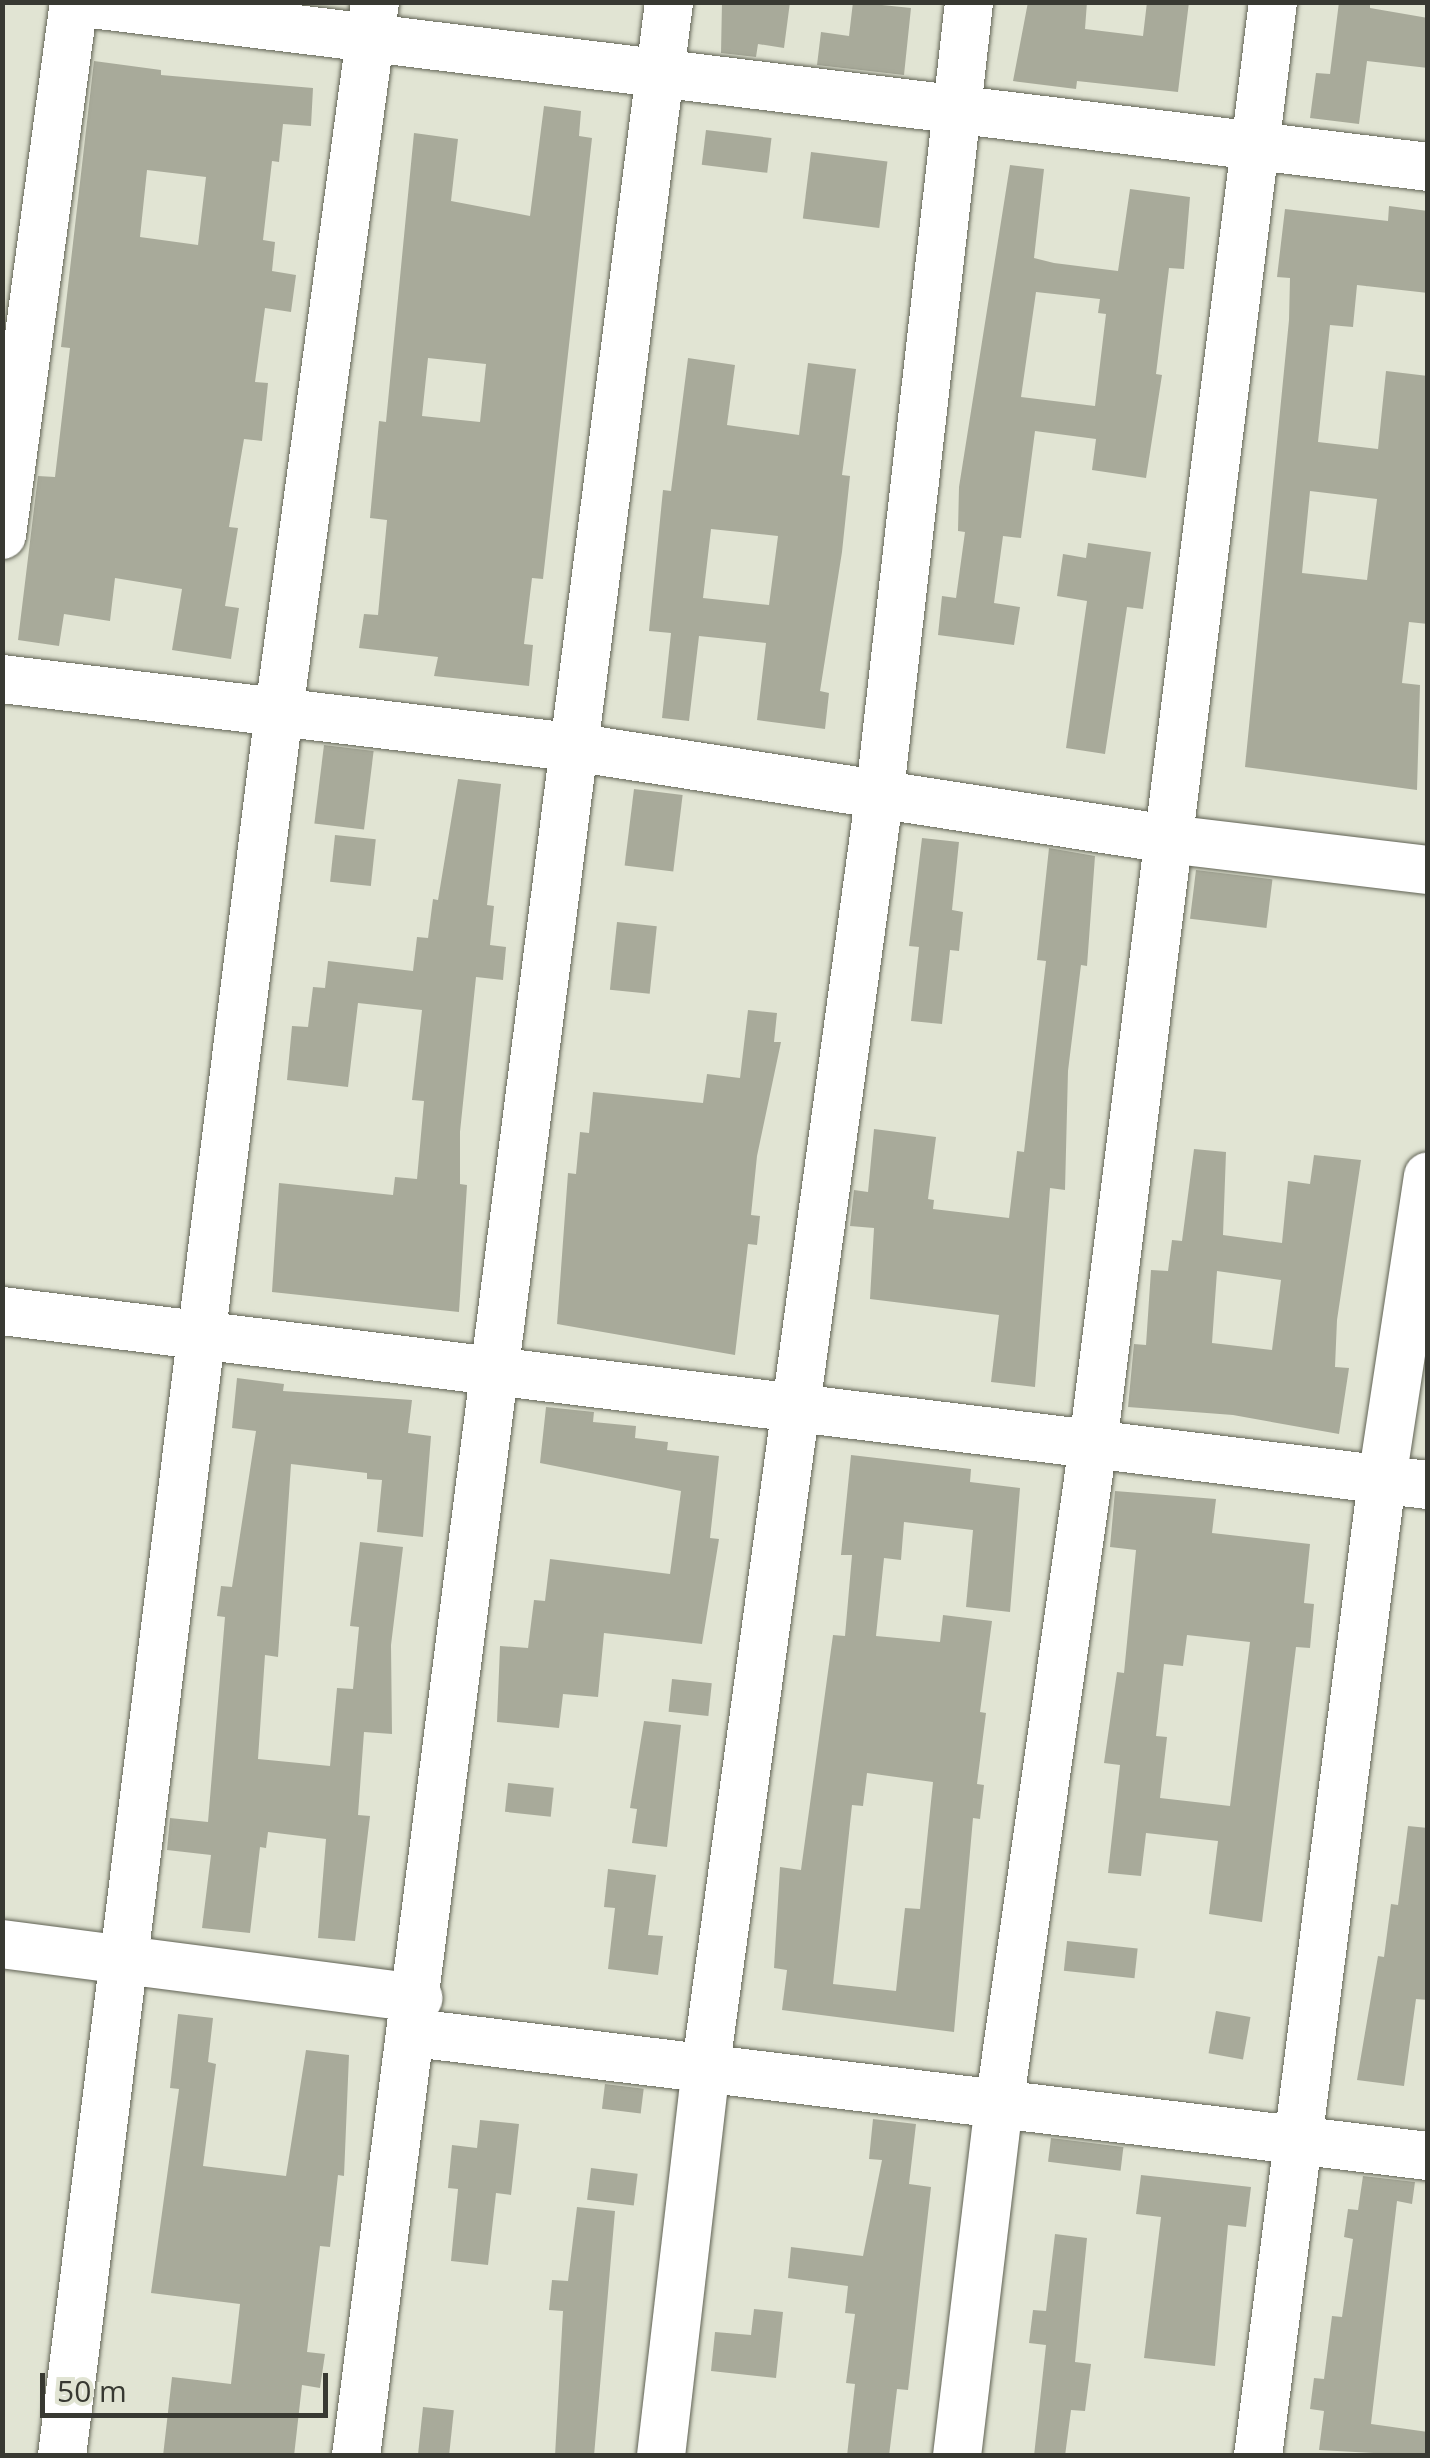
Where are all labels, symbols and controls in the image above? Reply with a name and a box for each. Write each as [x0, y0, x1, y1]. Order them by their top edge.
scale bar [45, 2353, 332, 2415]
text: 50 m [57, 2370, 127, 2411]

